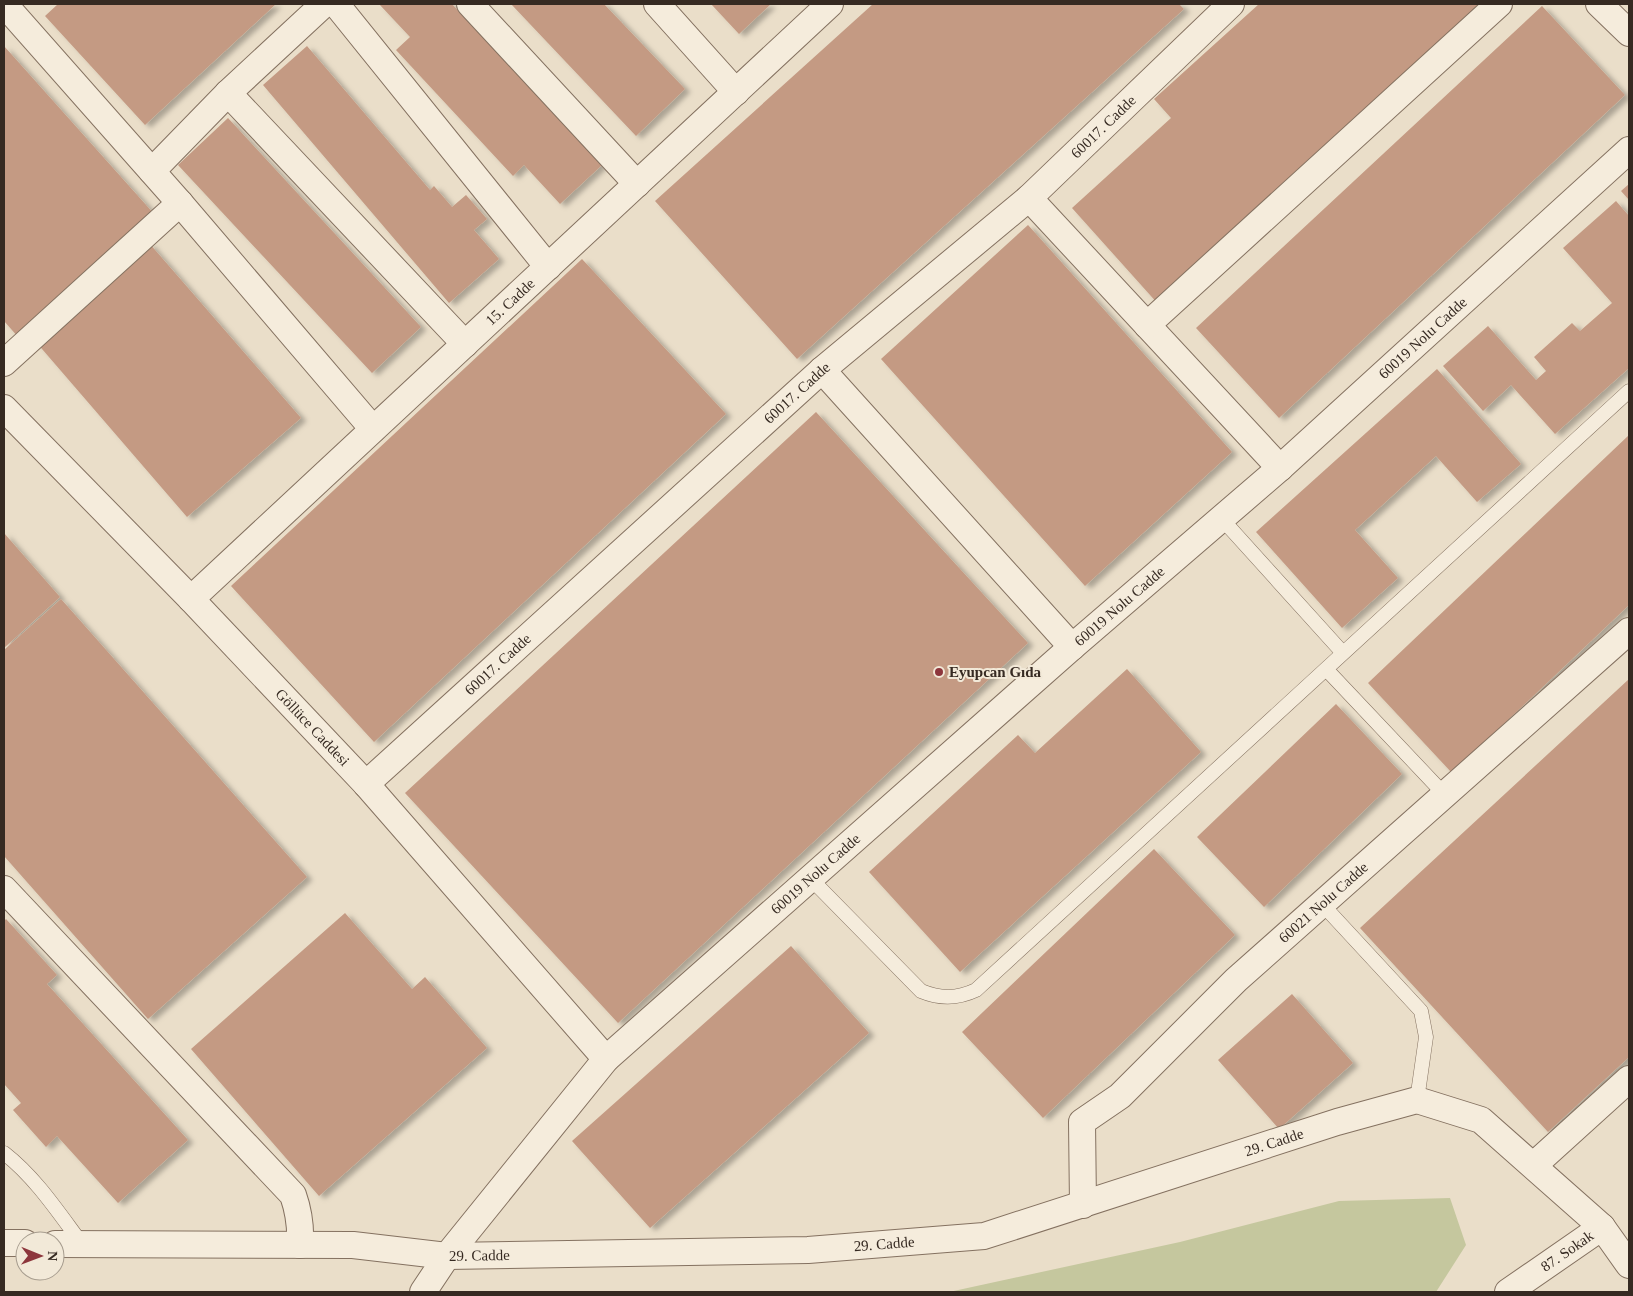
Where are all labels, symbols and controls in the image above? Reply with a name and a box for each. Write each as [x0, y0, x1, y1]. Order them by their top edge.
street label: 60017. Cadde [1068, 92, 1139, 161]
street label: 15. Cadde [482, 275, 538, 328]
street label: 60019 Nolu Cadde [1375, 294, 1470, 382]
street label: 60017. Cadde [761, 359, 833, 427]
street label: 60019 Nolu Cadde [1071, 563, 1168, 649]
street label: 60017. Cadde [462, 630, 534, 698]
place label: Eyupcan Gıda [949, 664, 1042, 680]
marker: Eyupcan Gıda [933, 666, 945, 678]
street label: Göllüce Caddesi [272, 686, 352, 769]
street label: 60019 Nolu Cadde [768, 830, 863, 917]
street label: 60021 Nolu Cadde [1276, 859, 1371, 946]
street label: 29. Cadde [1243, 1125, 1306, 1159]
street label: 87. Sokak [1538, 1227, 1597, 1275]
north arrow [15, 1231, 65, 1281]
street label: 29. Cadde [853, 1234, 915, 1254]
street label: 29. Cadde [449, 1247, 510, 1264]
text: N [45, 1251, 60, 1261]

